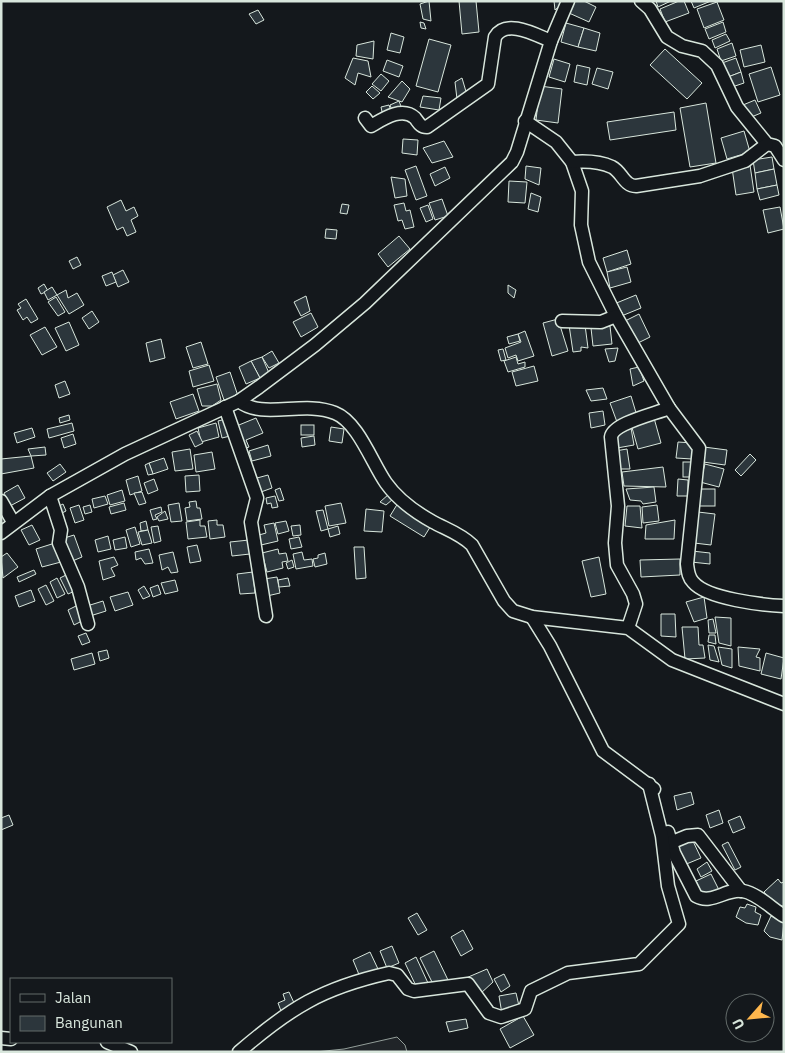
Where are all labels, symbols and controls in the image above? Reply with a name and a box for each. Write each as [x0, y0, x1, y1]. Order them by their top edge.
legend [10, 978, 172, 1043]
text: Jalan [55, 988, 91, 1007]
north arrow [725, 993, 775, 1043]
text: Bangunan [55, 1013, 123, 1032]
text: U [728, 1015, 749, 1032]

